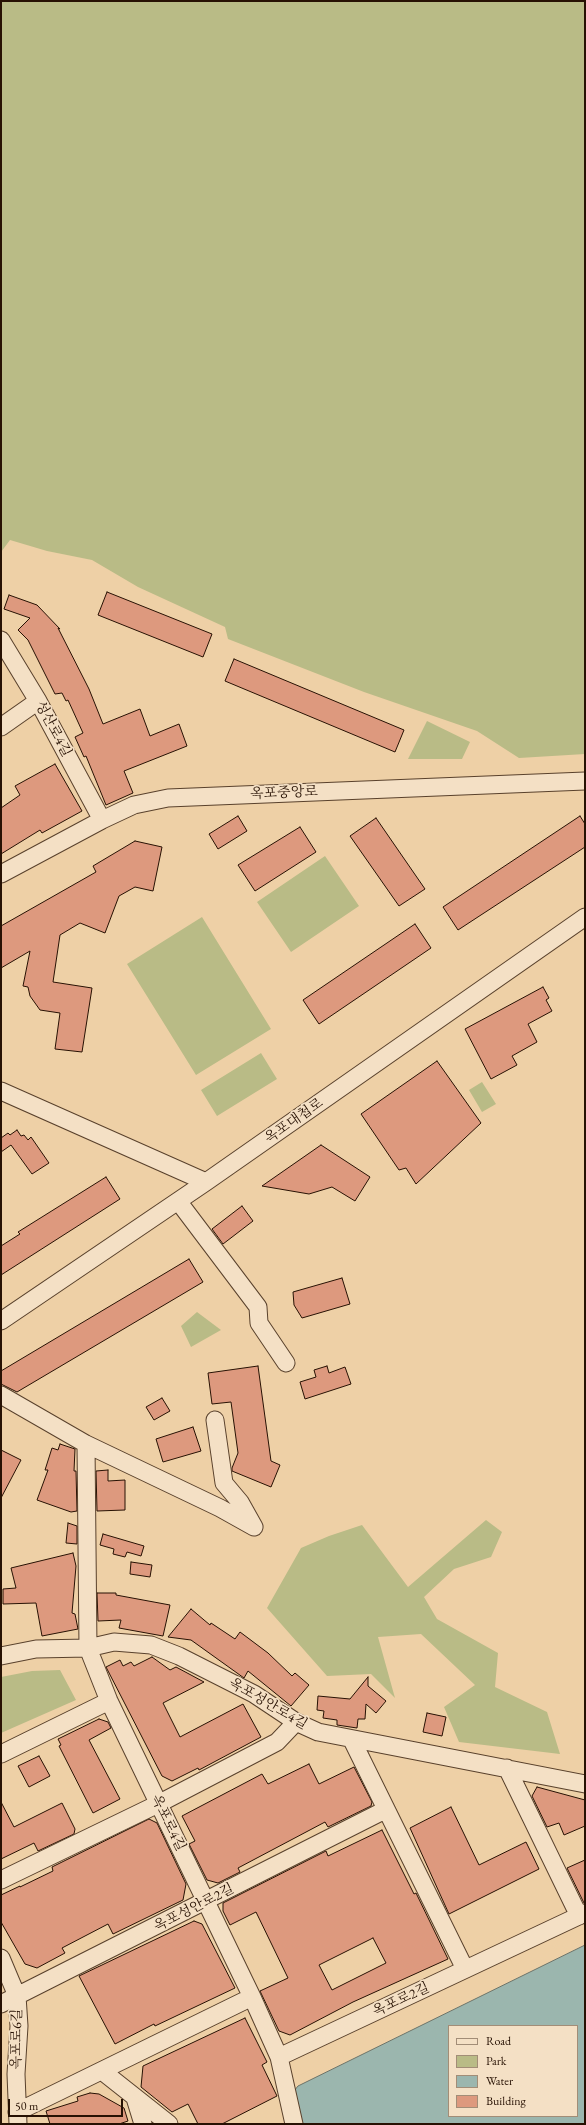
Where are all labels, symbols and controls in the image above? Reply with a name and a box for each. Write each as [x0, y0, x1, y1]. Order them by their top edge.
street label: 성산로4길 [31, 698, 75, 760]
street label: 옥포중앙로 [250, 783, 318, 803]
street label: 옥포대첩로 [261, 1095, 327, 1147]
street label: 옥포성안로4길 [226, 1675, 310, 1733]
street label: 옥포로4길 [147, 1792, 189, 1854]
street label: 옥포성안로2길 [151, 1881, 237, 1935]
street label: 옥포로2길 [370, 1980, 432, 2020]
street label: 옥포로6길 [8, 2008, 26, 2070]
legend [448, 2025, 578, 2117]
text: Road [486, 2033, 511, 2049]
text: Park [486, 2053, 506, 2069]
text: Water [486, 2073, 513, 2089]
scale bar [10, 2091, 125, 2117]
text: Building [486, 2093, 526, 2109]
text: 50 m [15, 2098, 38, 2114]

